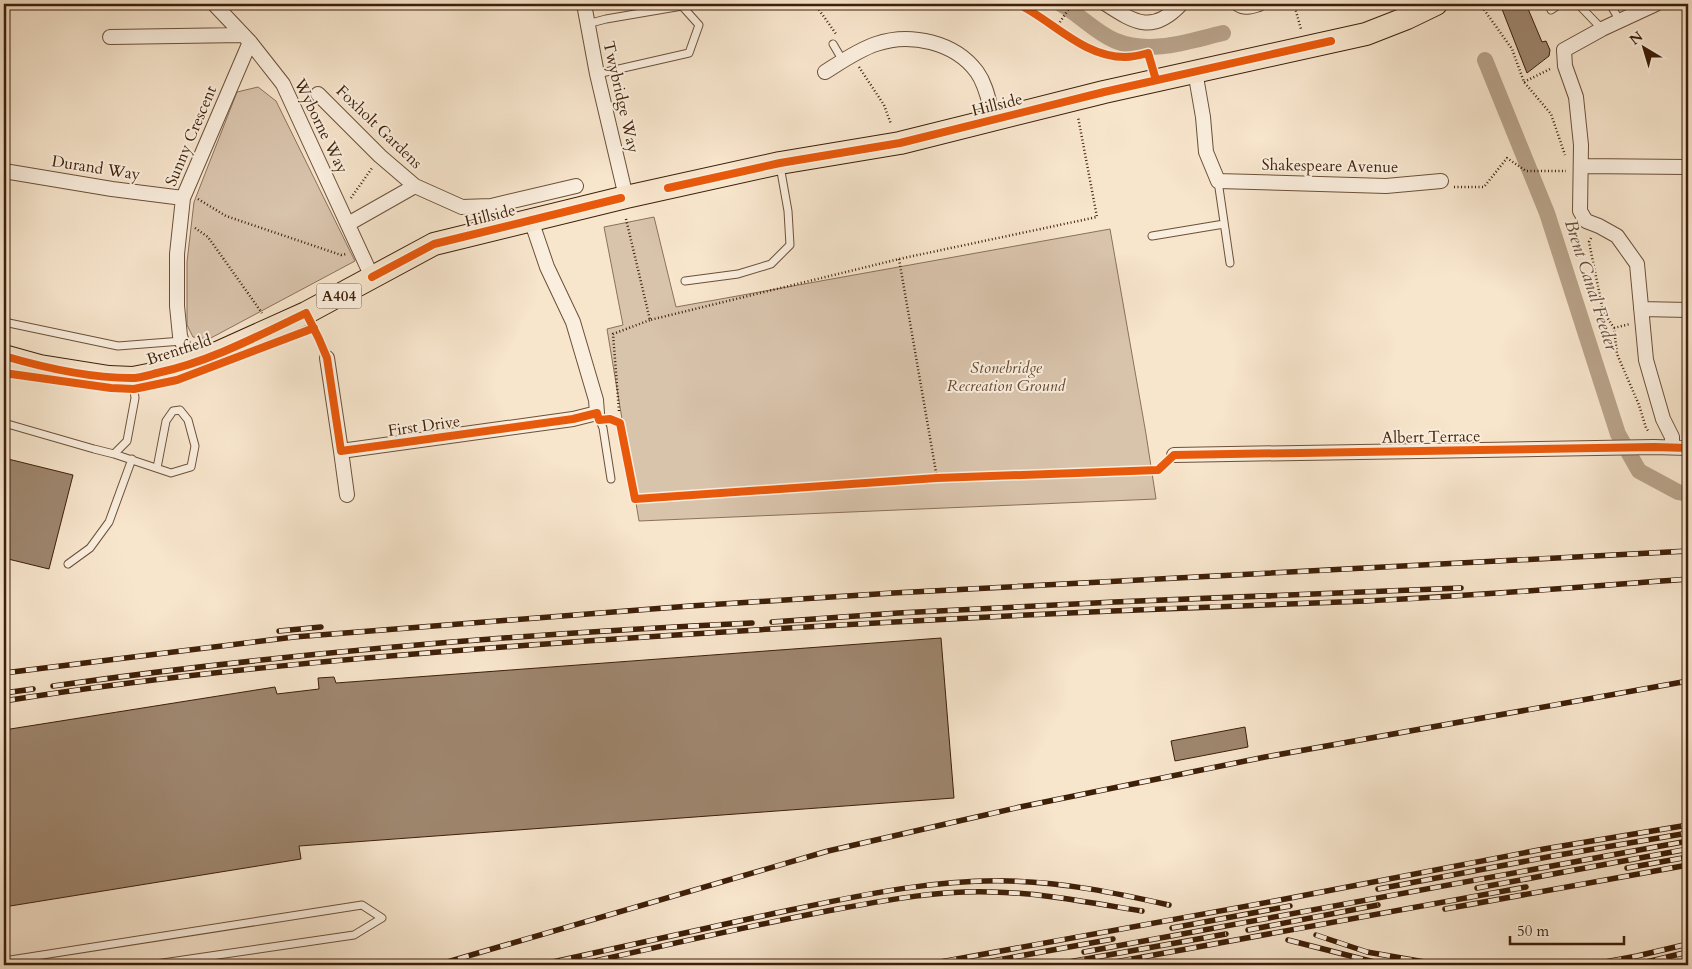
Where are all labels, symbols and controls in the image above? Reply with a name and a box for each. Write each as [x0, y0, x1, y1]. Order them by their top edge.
north arrow [1620, 22, 1670, 72]
text: N [1626, 27, 1647, 49]
street label: Twybridge Way [597, 39, 645, 156]
street label: Wyborne Way [288, 74, 354, 178]
street label: Foxholt Gardens [331, 80, 427, 174]
street label: Sunny Crescent [160, 82, 222, 190]
street label: Hillside [969, 88, 1025, 122]
street label: Durand Way [50, 150, 142, 186]
street label: Shakespeare Avenue [1261, 154, 1399, 178]
street label: Hillside [462, 199, 518, 233]
water label: Brent Canal Feeder [1558, 216, 1624, 355]
road number: A404 [316, 284, 362, 308]
street label: Brentfield [144, 329, 215, 371]
park label: Stonebridge Recreation Ground [947, 357, 1067, 397]
street label: First Drive [386, 410, 462, 442]
street label: Albert Terrace [1381, 425, 1481, 449]
scale bar [1510, 914, 1623, 946]
text: 50 m [1517, 921, 1549, 941]

